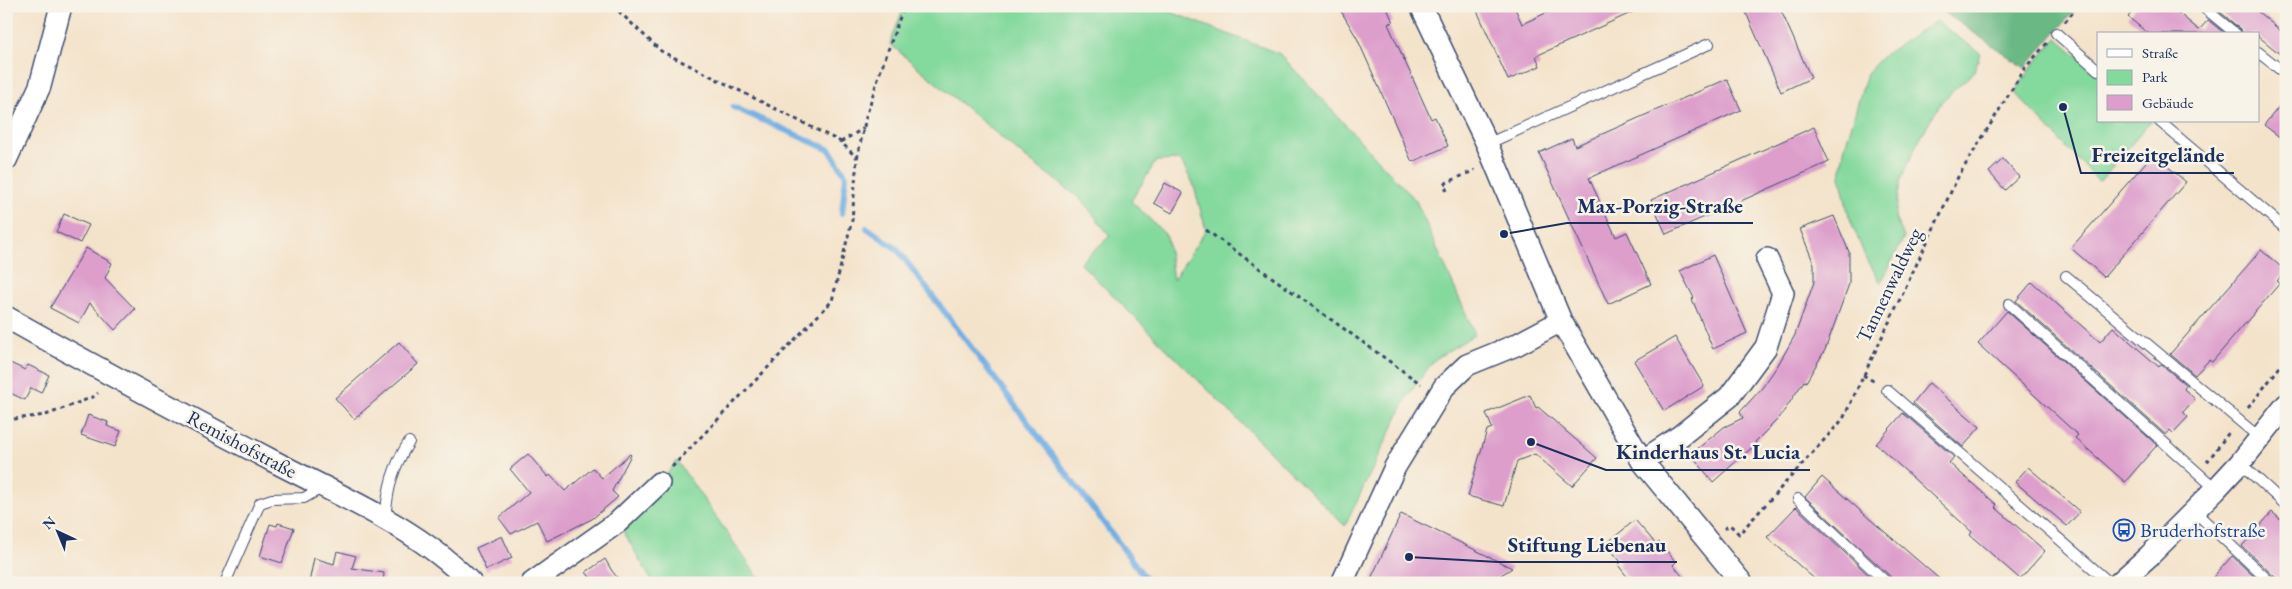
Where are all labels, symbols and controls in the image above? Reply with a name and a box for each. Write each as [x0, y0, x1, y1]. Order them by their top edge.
legend [2097, 32, 2260, 122]
text: Straße [2142, 43, 2178, 62]
text: Park [2142, 67, 2169, 86]
text: Gebäude [2142, 93, 2194, 112]
callout: Freizeitgelände [2081, 137, 2234, 173]
text: Freizeitgelände [2092, 141, 2225, 168]
callout: Max-Porzig-Straße [1567, 187, 1753, 223]
text: Max-Porzig-Straße [1577, 192, 1743, 219]
street label: Tannenwaldweg [1850, 223, 1928, 347]
street label: Remishofstraße [183, 404, 302, 484]
callout: Kinderhaus St. Lucia [1606, 434, 1810, 470]
text: Kinderhaus St. Lucia [1616, 438, 1801, 465]
north arrow [32, 506, 82, 556]
text: N [39, 512, 60, 533]
place label: Bruderhofstraße [2140, 517, 2266, 543]
bus stop icon: Bruderhofstraße [2112, 518, 2136, 542]
callout: Stiftung Liebenau [1498, 526, 1677, 562]
text: Stiftung Liebenau [1508, 531, 1667, 558]

